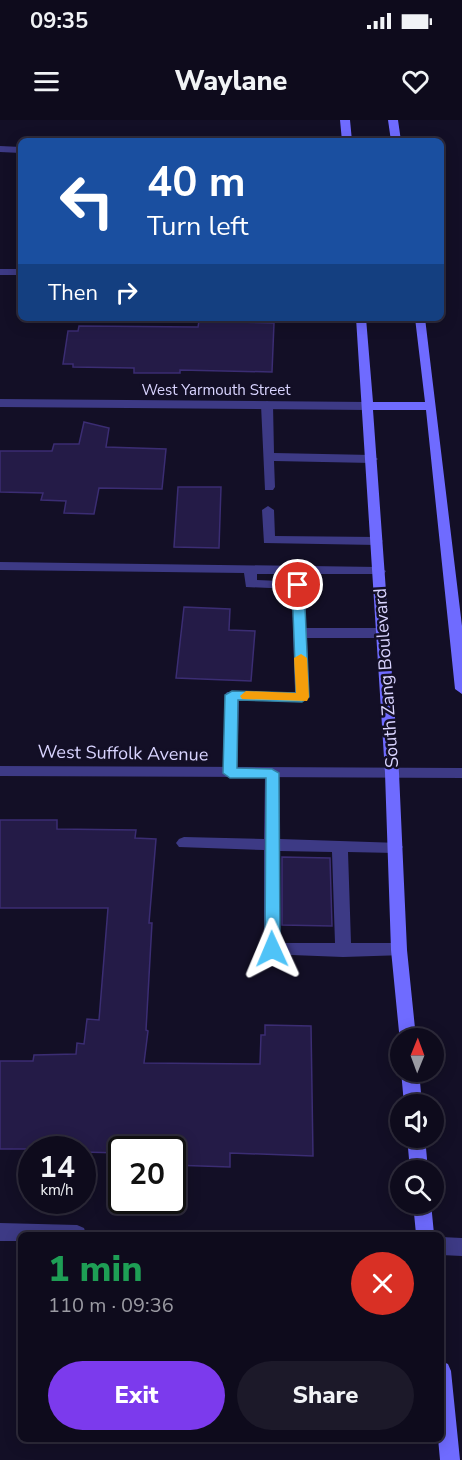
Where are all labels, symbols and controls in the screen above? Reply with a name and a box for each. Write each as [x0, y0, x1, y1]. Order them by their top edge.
text: 09:35 [30, 6, 88, 36]
text: Waylane [175, 63, 287, 100]
icon: menu [30, 65, 63, 98]
icon: heart [399, 65, 432, 98]
text: 40 m [147, 154, 246, 211]
icon: left [48, 162, 126, 240]
text: Turn left [147, 208, 248, 245]
icon: right [110, 276, 143, 309]
text: Then [48, 278, 98, 308]
street label: West Yarmouth Street [141, 380, 291, 400]
pin [272, 559, 323, 610]
icon: arrive [281, 568, 314, 601]
street label: South Zang Boulevard [368, 587, 404, 769]
street label: West Suffolk Avenue [37, 740, 209, 766]
position arrow [240, 917, 304, 981]
north arrow [390, 1028, 444, 1082]
map controls [390, 1028, 444, 1214]
button: sound [390, 1094, 444, 1148]
speed limit sign: 20 [108, 1136, 186, 1214]
text: 14 [39, 1147, 75, 1188]
button: search [390, 1160, 444, 1214]
text: km/h [40, 1180, 74, 1200]
text: 1 min [48, 1245, 143, 1294]
button: close [351, 1252, 414, 1315]
text: 110 m · 09:36 [48, 1292, 174, 1319]
button: Exit [48, 1361, 225, 1430]
button: Share [237, 1361, 414, 1430]

